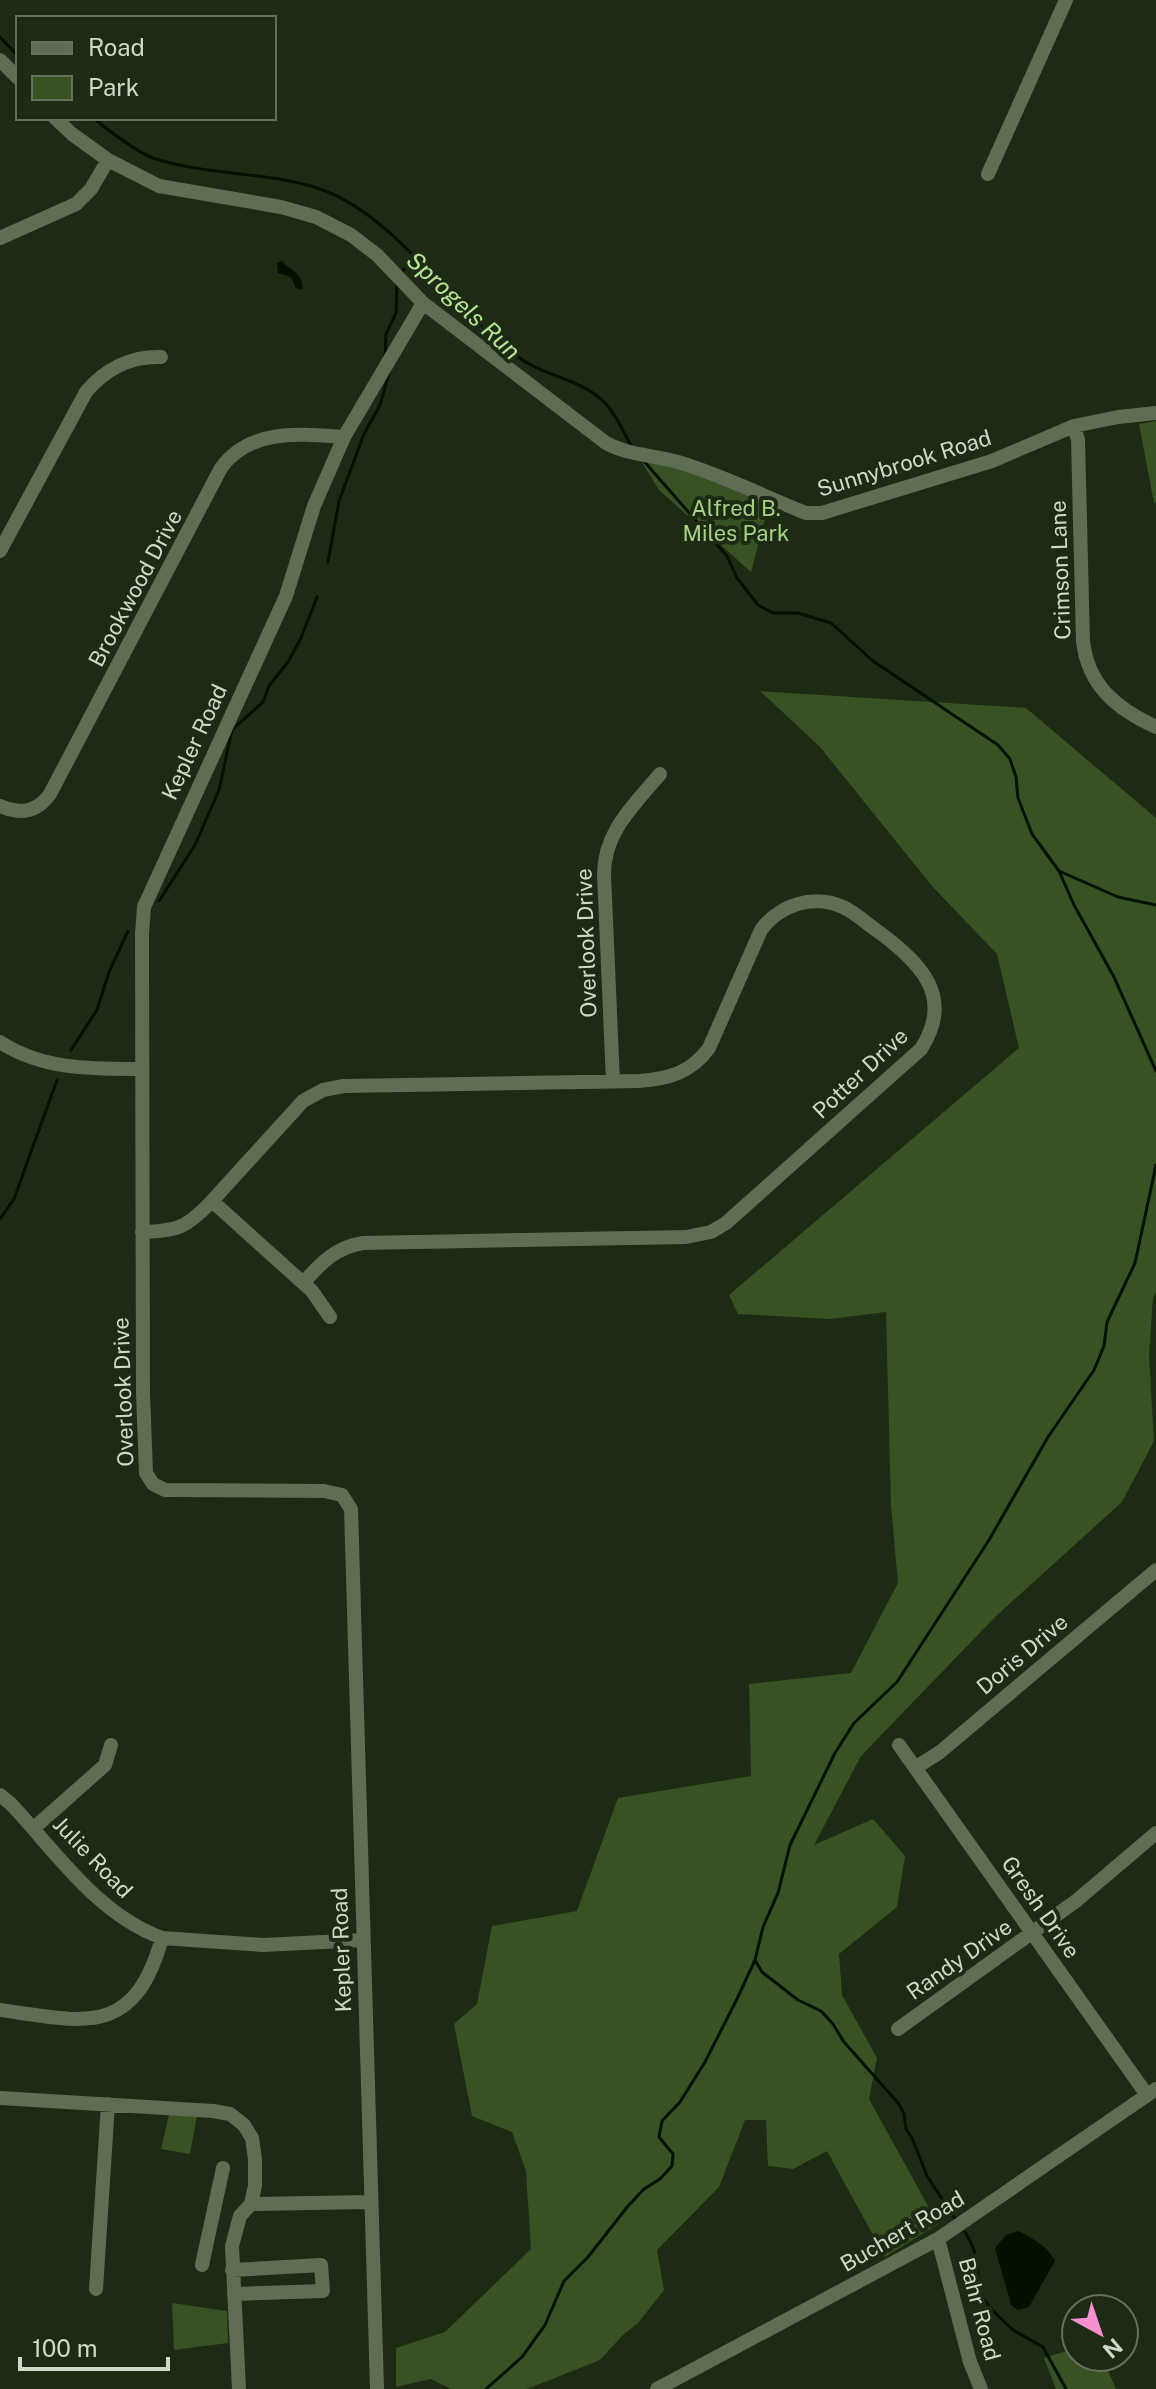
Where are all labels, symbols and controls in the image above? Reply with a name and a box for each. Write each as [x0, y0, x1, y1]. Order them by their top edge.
legend [16, 16, 276, 120]
text: Road [88, 33, 145, 61]
text: Park [88, 73, 139, 101]
water label: Sprogels Run [401, 245, 527, 365]
street label: Sunnybrook Road [814, 424, 994, 502]
park label: Alfred B. Miles Park [683, 495, 789, 546]
street label: Crimson Lane [1045, 500, 1075, 640]
street label: Brookwood Drive [83, 505, 187, 671]
street label: Kepler Road [156, 680, 232, 804]
street label: Overlook Drive [570, 868, 602, 1018]
street label: Potter Drive [807, 1022, 913, 1124]
street label: Overlook Drive [107, 1317, 139, 1467]
street label: Doris Drive [971, 1608, 1073, 1700]
street label: Julie Road [48, 1811, 138, 1903]
street label: Gresh Drive [996, 1851, 1086, 1963]
street label: Kepler Road [326, 1887, 356, 2013]
street label: Randy Drive [901, 1913, 1017, 2005]
street label: Buchert Road [835, 2185, 969, 2277]
street label: Bahr Road [954, 2255, 1006, 2363]
north arrow [1060, 2293, 1140, 2373]
scale bar [20, 2321, 168, 2371]
text: N [1098, 2333, 1128, 2364]
text: 100 m [32, 2334, 98, 2362]

